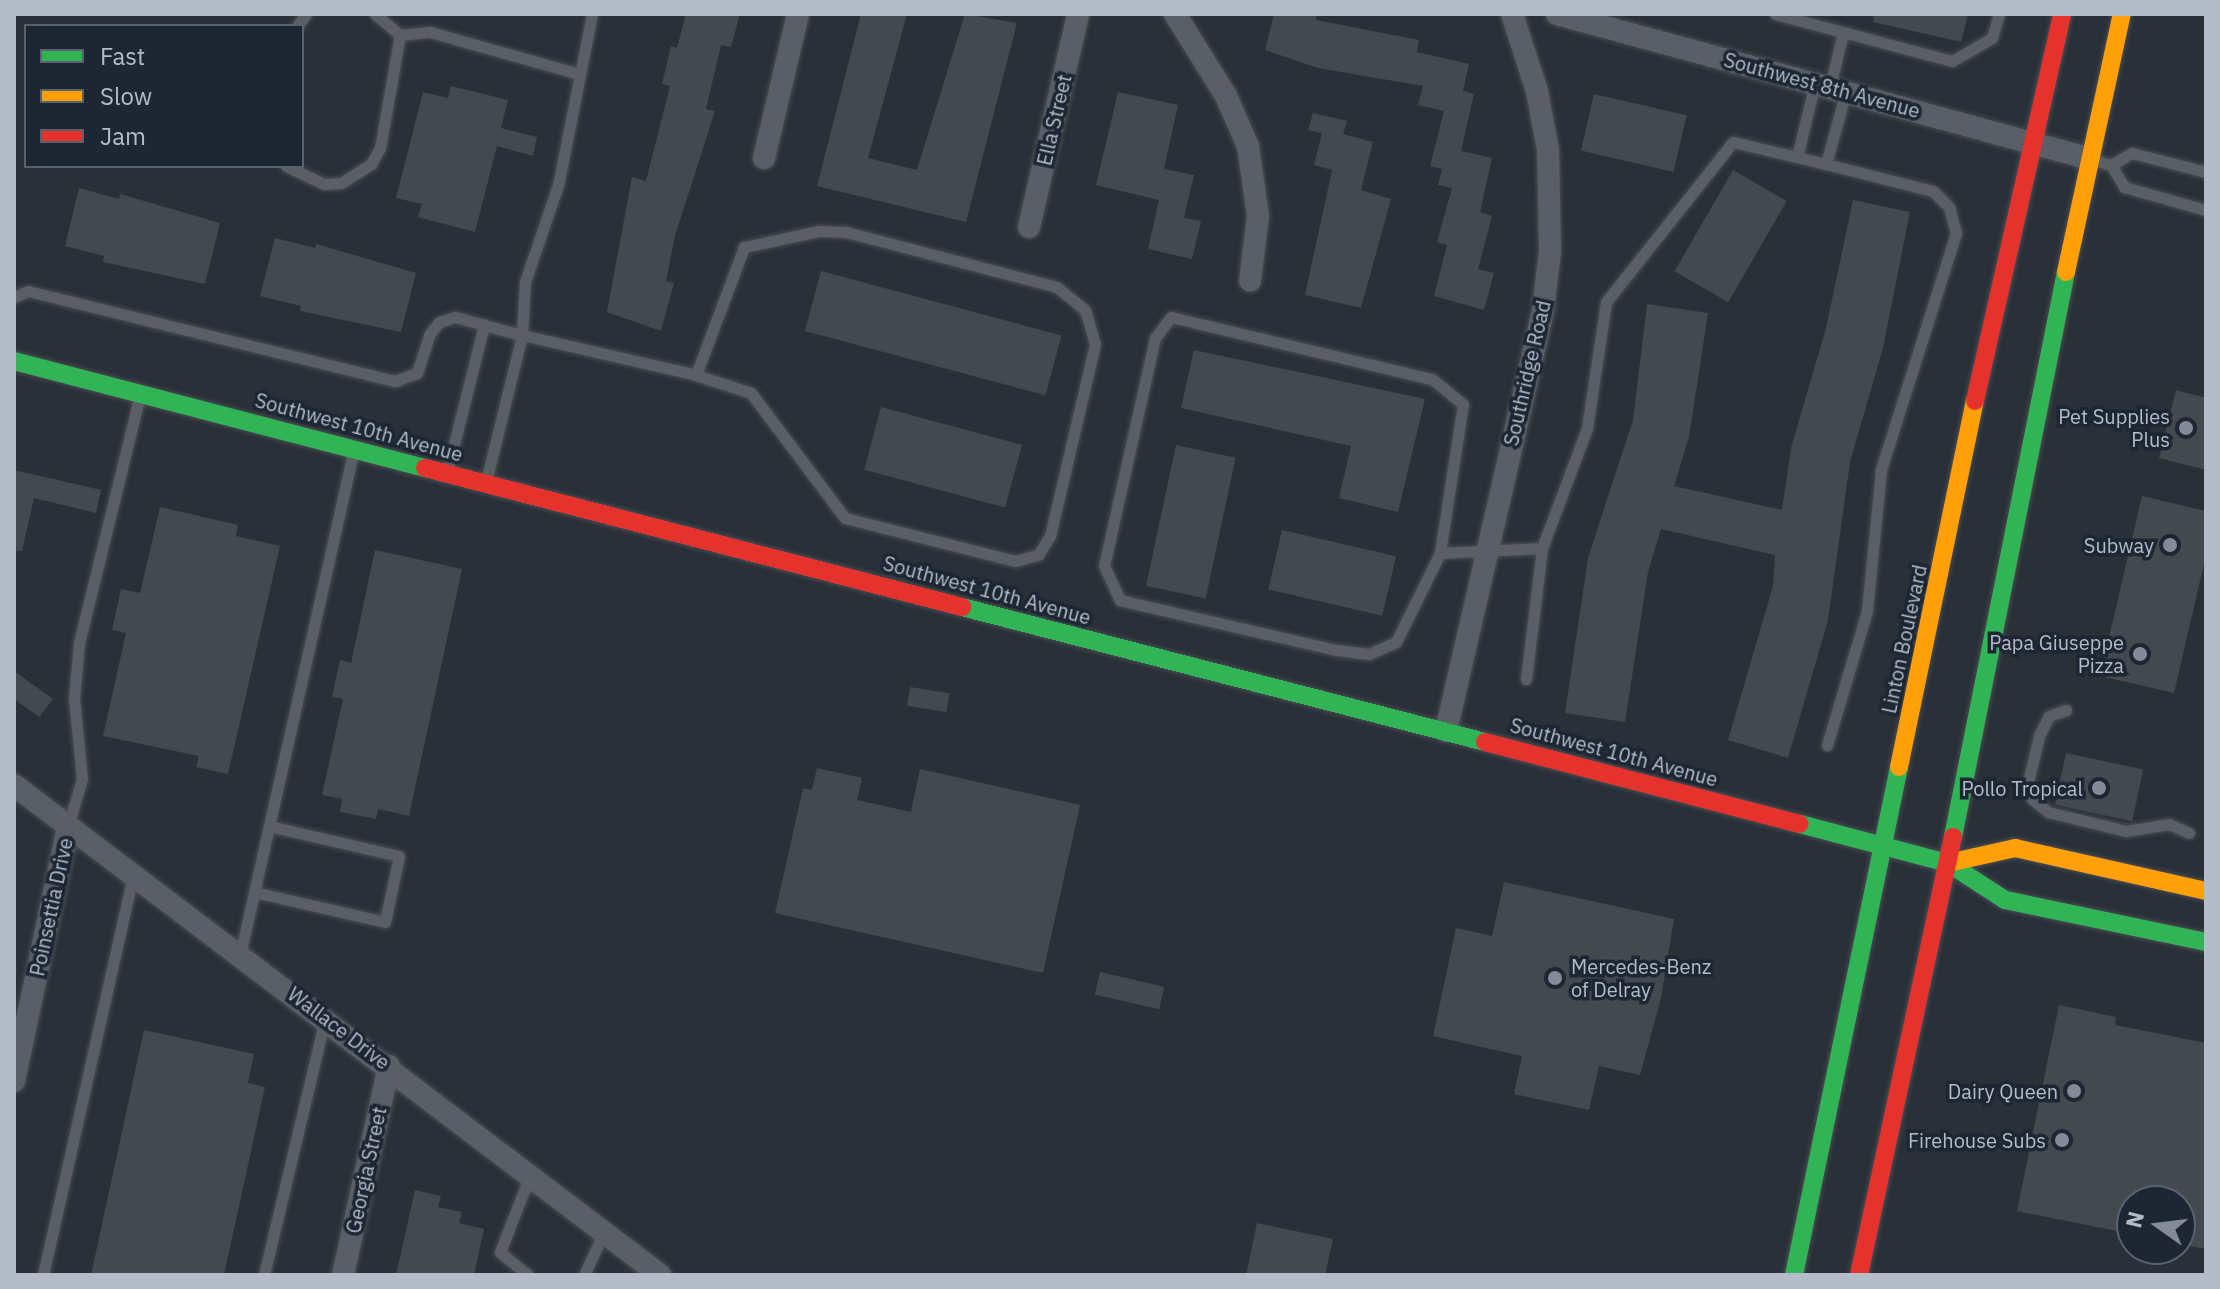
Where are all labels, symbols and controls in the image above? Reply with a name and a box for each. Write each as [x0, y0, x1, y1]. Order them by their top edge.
legend [24, 24, 304, 168]
text: Fast [100, 40, 145, 72]
street label: Southwest 8th Avenue [1721, 47, 1923, 123]
street label: Ella Street [1032, 72, 1076, 168]
text: Slow [100, 80, 152, 112]
text: Jam [100, 120, 146, 152]
street label: Southridge Road [1499, 298, 1555, 448]
street label: Southwest 10th Avenue [253, 388, 465, 466]
place label: Pet Supplies Plus [2058, 404, 2170, 451]
marker: Pet Supplies Plus [2177, 419, 2195, 437]
place label: Subway [2084, 533, 2154, 557]
marker: Subway [2161, 536, 2179, 554]
street label: Southwest 10th Avenue [881, 551, 1093, 629]
street label: Linton Boulevard [1876, 562, 1932, 716]
place label: Papa Giuseppe Pizza [1989, 630, 2124, 677]
marker: Papa Giuseppe Pizza [2131, 645, 2149, 663]
street label: Southwest 10th Avenue [1508, 713, 1720, 791]
place label: Pollo Tropical [1962, 776, 2083, 800]
marker: Pollo Tropical [2090, 779, 2108, 797]
street label: Poinsettia Drive [25, 836, 77, 978]
place label: Mercedes-Benz of Delray [1571, 954, 1711, 1001]
marker: Mercedes-Benz of Delray [1546, 969, 1564, 987]
street label: Wallace Drive [283, 982, 395, 1074]
place label: Dairy Queen [1948, 1079, 2058, 1103]
marker: Dairy Queen [2065, 1082, 2083, 1100]
street label: Georgia Street [341, 1105, 391, 1235]
place label: Firehouse Subs [1908, 1128, 2046, 1152]
marker: Firehouse Subs [2053, 1131, 2071, 1149]
north arrow [2116, 1185, 2196, 1265]
text: N [2118, 1208, 2150, 1231]

